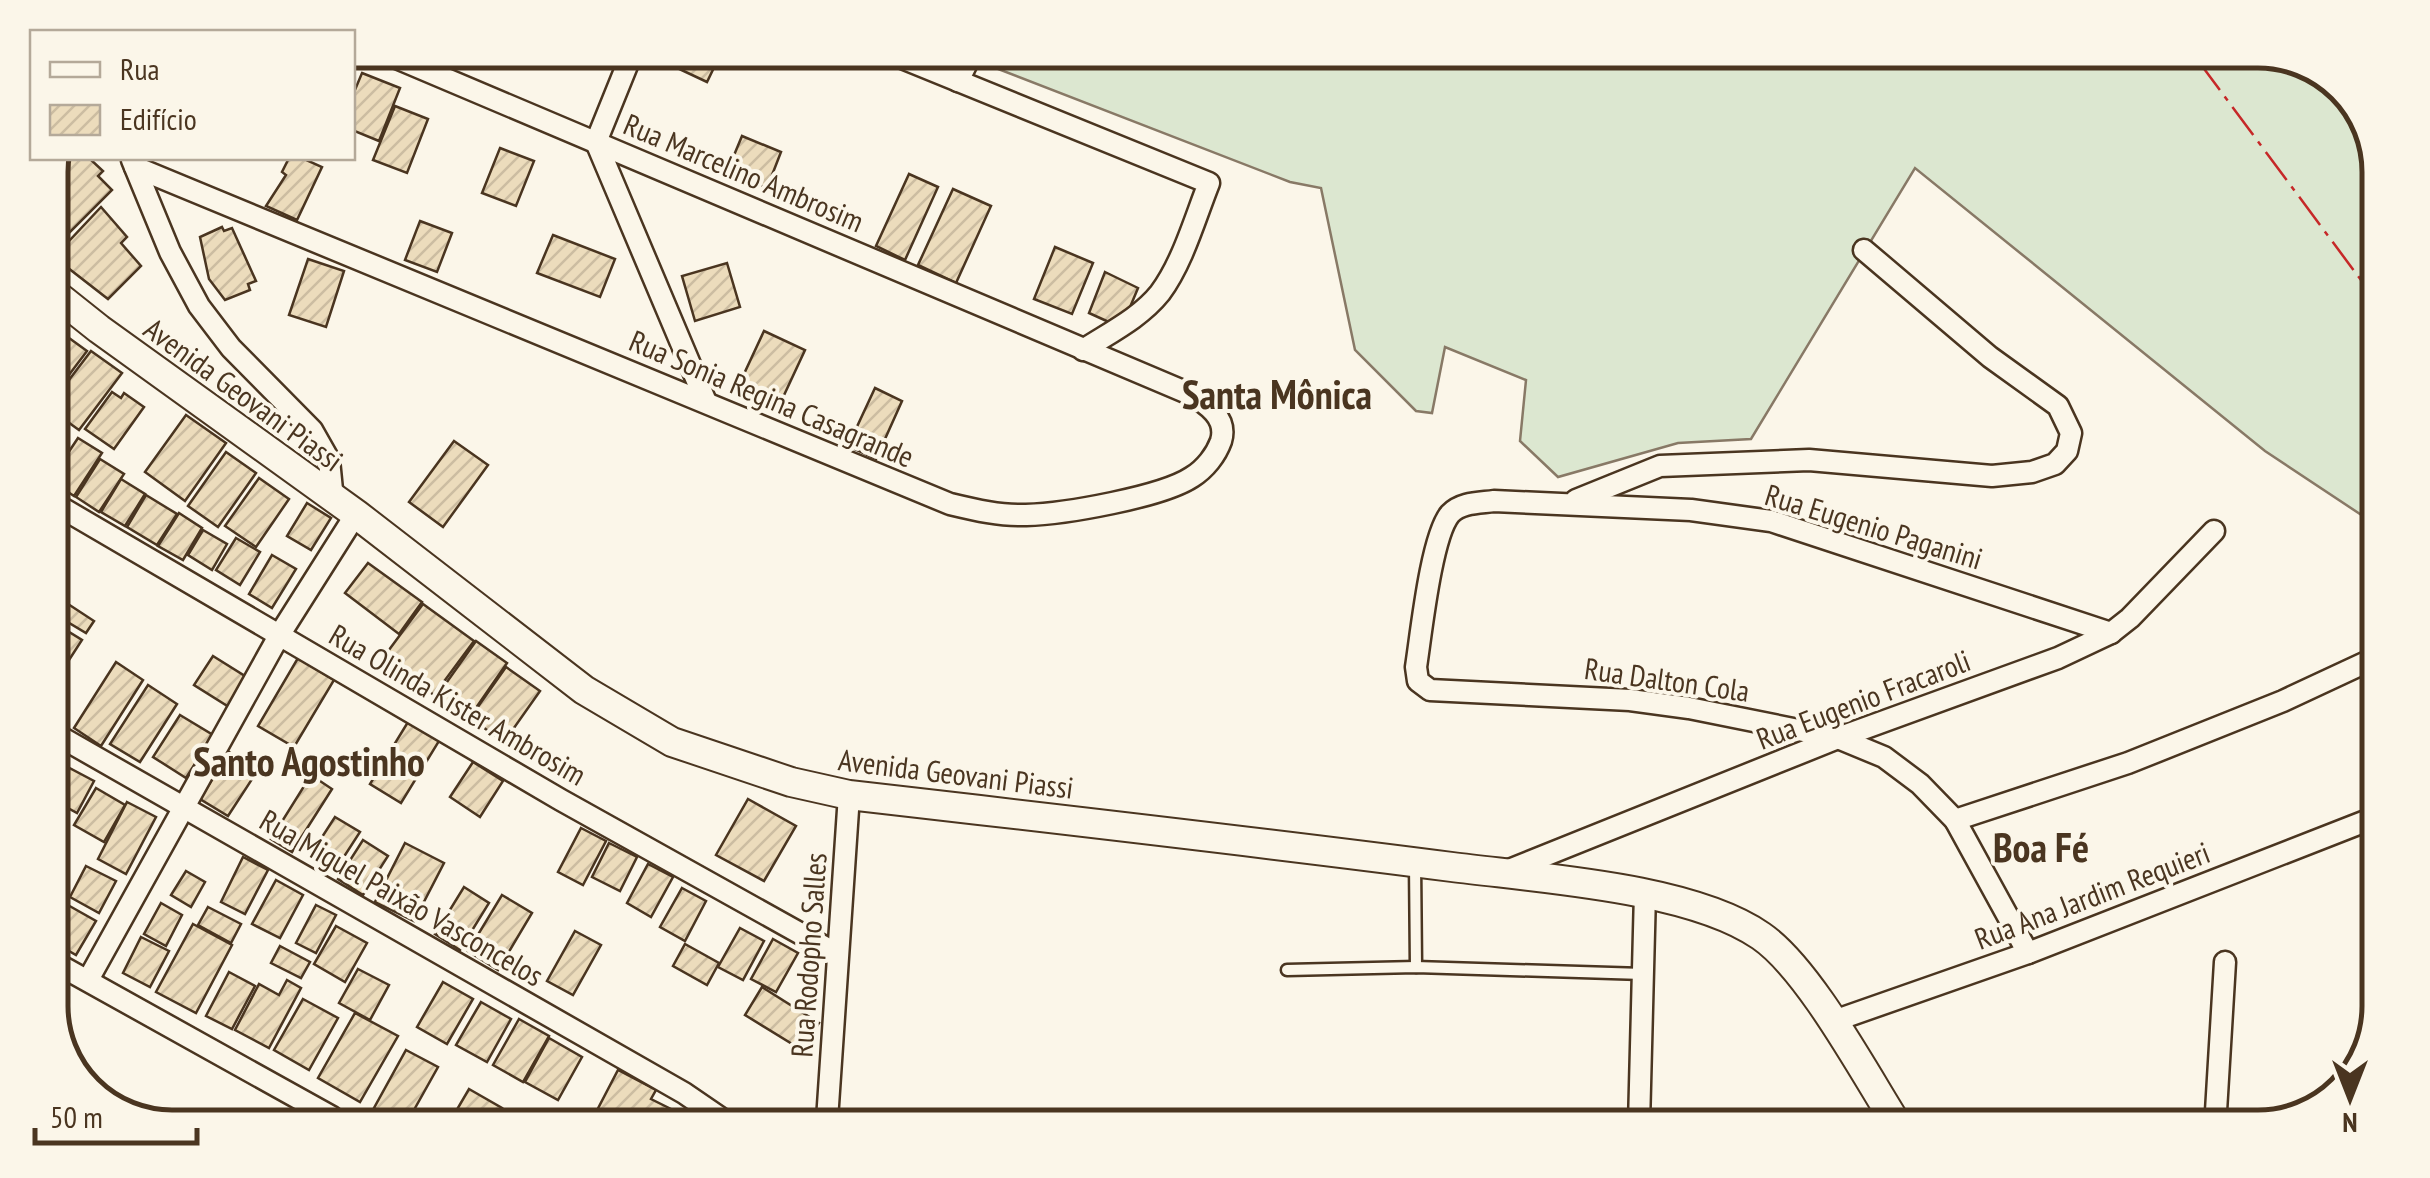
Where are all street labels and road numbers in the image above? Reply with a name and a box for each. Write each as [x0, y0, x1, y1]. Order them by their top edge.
street label: Rua Marcelino Ambrosim [618, 104, 870, 240]
street label: Avenida Geovani Piassi [137, 309, 351, 479]
street label: Rua Sonia Regina Casagrande [624, 320, 920, 476]
street label: Rua Eugenio Paganini [1761, 474, 1987, 578]
street label: Rua Olinda Kister Ambrosim [323, 615, 593, 793]
street label: Rua Eugenio Fracaroli [1751, 640, 1975, 758]
street label: Rua Dalton Cola [1582, 648, 1752, 710]
street label: Avenida Geovani Piassi [836, 739, 1076, 807]
street label: Rua Miguel Paixão Vasconcelos [253, 800, 551, 994]
street label: Rua Ana Jardim Requieri [1969, 832, 2215, 958]
street label: Rua Rodopho Salles [781, 851, 835, 1059]

